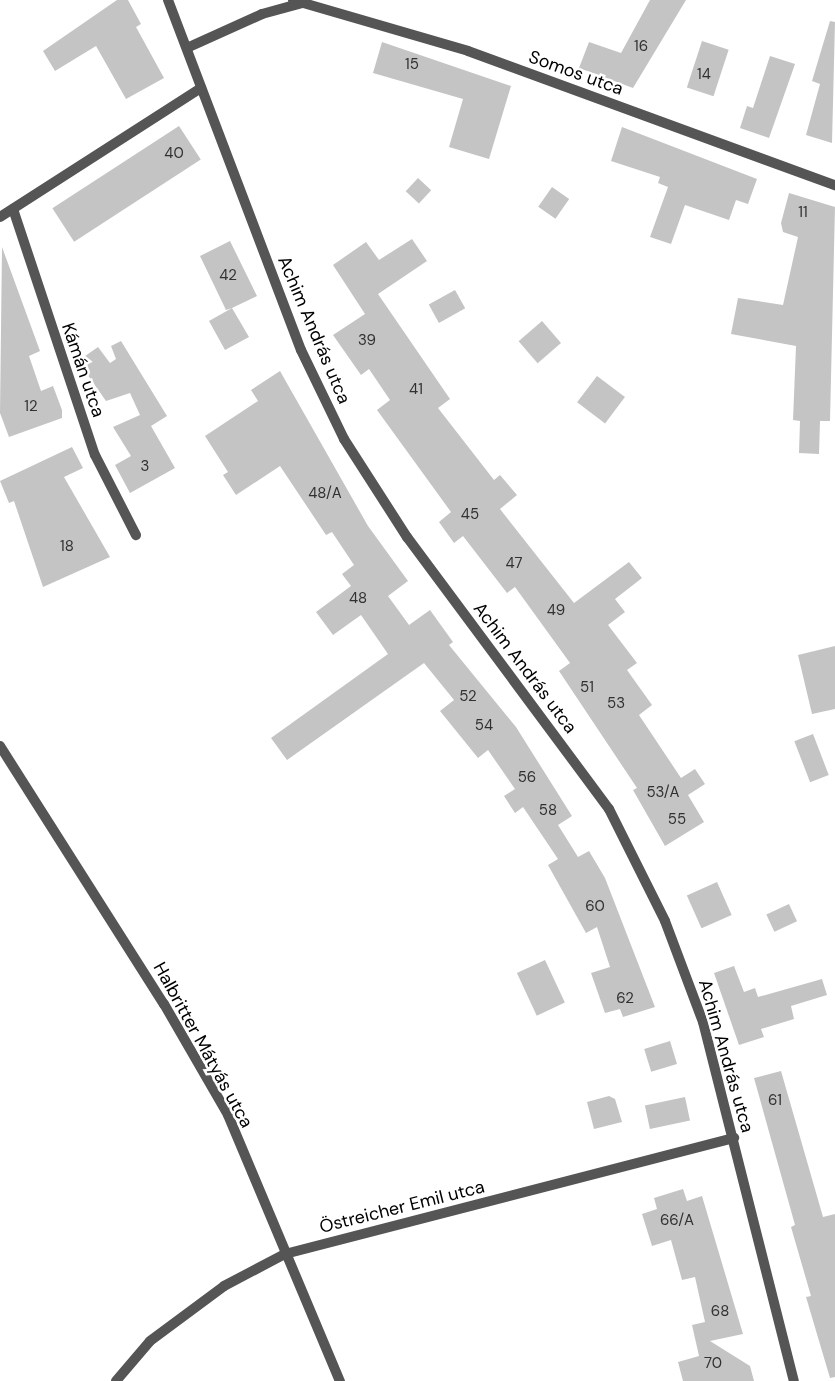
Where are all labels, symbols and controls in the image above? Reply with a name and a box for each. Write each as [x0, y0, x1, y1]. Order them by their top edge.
house number: 16 [634, 38, 648, 56]
street label: Somos utca [526, 46, 626, 100]
house number: 15 [405, 56, 419, 74]
house number: 14 [697, 66, 711, 84]
house number: 40 [164, 145, 184, 163]
house number: 11 [798, 204, 808, 222]
street label: Achim András utca [273, 253, 355, 407]
house number: 42 [219, 267, 237, 285]
street label: Kámán utca [57, 320, 109, 420]
house number: 39 [358, 332, 376, 350]
house number: 41 [409, 381, 423, 399]
house number: 12 [24, 398, 38, 416]
house number: 3 [141, 458, 149, 476]
house number: 48/A [308, 485, 342, 503]
house number: 45 [461, 506, 479, 524]
house number: 18 [60, 538, 74, 556]
house number: 47 [505, 555, 523, 573]
house number: 48 [349, 590, 367, 608]
street label: Achim András utca [469, 598, 581, 738]
house number: 49 [547, 602, 565, 620]
house number: 51 [580, 679, 594, 697]
house number: 52 [459, 688, 477, 706]
house number: 53 [607, 695, 625, 713]
house number: 54 [475, 717, 493, 735]
house number: 56 [518, 769, 536, 787]
house number: 53/A [646, 784, 680, 802]
house number: 58 [539, 802, 557, 820]
house number: 55 [668, 811, 686, 829]
house number: 60 [585, 898, 605, 916]
street label: Halbritter Mátyás utca [149, 958, 257, 1132]
street label: Achim András utca [694, 977, 758, 1135]
house number: 62 [616, 990, 634, 1008]
house number: 61 [768, 1092, 782, 1110]
street label: Östreicher Emil utca [317, 1176, 487, 1238]
house number: 66/A [660, 1212, 694, 1230]
house number: 68 [711, 1303, 729, 1321]
house number: 70 [704, 1355, 722, 1373]

